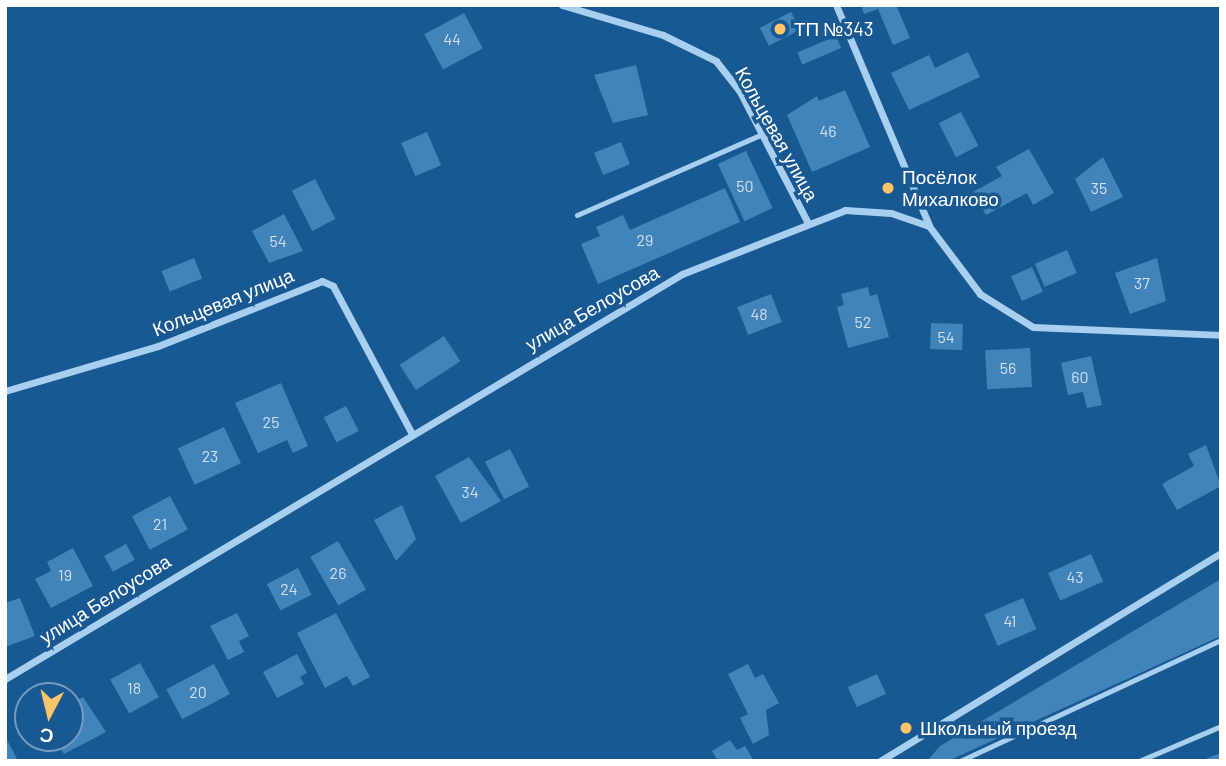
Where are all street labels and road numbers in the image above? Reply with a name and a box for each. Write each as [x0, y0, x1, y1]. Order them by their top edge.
street label: Кольцевая улица [731, 63, 823, 205]
street label: улица Белоусова [521, 261, 663, 355]
street label: Кольцевая улица [149, 263, 297, 341]
street label: улица Белоусова [35, 550, 175, 648]

